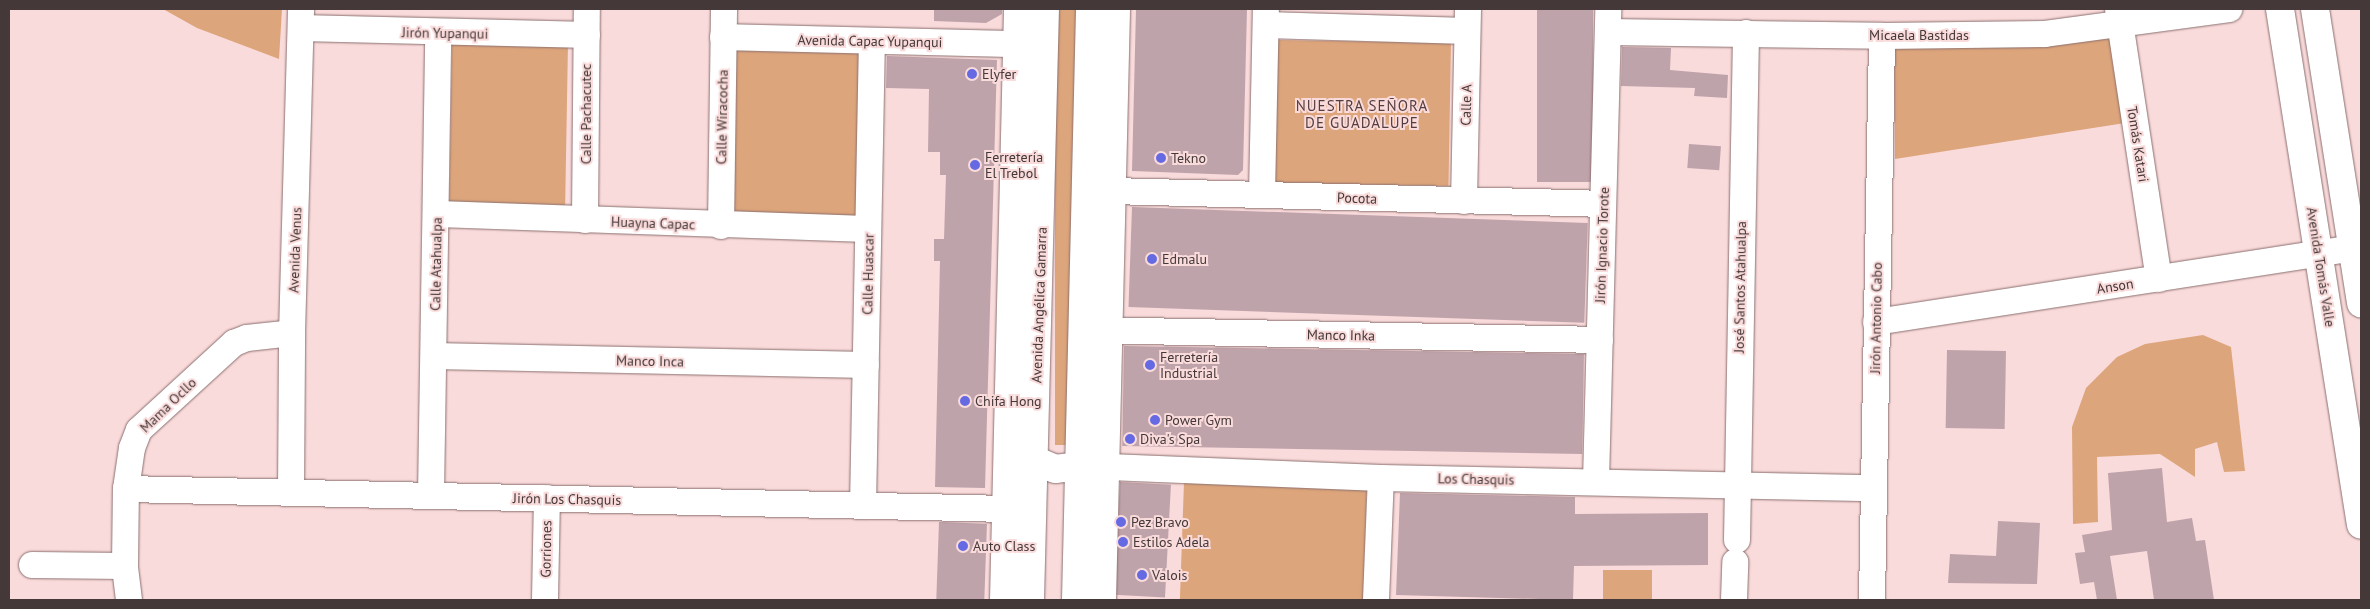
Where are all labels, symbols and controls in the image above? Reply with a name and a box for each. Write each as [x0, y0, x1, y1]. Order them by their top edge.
street label: Jirón Yupanqui [401, 24, 489, 42]
street label: Micaela Bastidas [1869, 27, 1969, 43]
street label: Avenida Capac Yupanqui [797, 31, 943, 51]
street label: Calle Pachacutec [578, 64, 594, 164]
place label: Elyfer [982, 66, 1016, 82]
marker: Elyfer [966, 68, 978, 80]
street label: Calle Wiracocha [713, 69, 731, 165]
street label: Calle A [1457, 84, 1475, 126]
district label: NUESTRA SEÑORA DE GUADALUPE [1294, 96, 1430, 131]
street label: Tomás Katari [2124, 105, 2152, 183]
place label: Ferretería El Trebol [985, 149, 1043, 182]
place label: Tekno [1171, 150, 1206, 166]
marker: Tekno [1155, 152, 1167, 164]
marker: Ferretería El Trebol [969, 159, 981, 171]
street label: Jirón Ignacio Torote [1592, 187, 1612, 303]
street label: Pocota [1337, 189, 1377, 207]
street label: Avenida Tomás Valle [2303, 205, 2339, 329]
street label: Avenida Venus [285, 207, 305, 293]
street label: Huayna Capac [611, 213, 695, 233]
street label: Calle Atahualpa [427, 217, 445, 311]
street label: José Santos Atahualpa [1730, 221, 1750, 353]
street label: Avenida Angélica Gamarra [1028, 226, 1050, 384]
street label: Calle Huascar [859, 233, 877, 315]
place label: Edmalu [1162, 251, 1207, 267]
marker: Edmalu [1146, 253, 1158, 265]
street label: Jirón Antonio Cabo [1867, 262, 1885, 374]
street label: Anson [2095, 275, 2135, 297]
street label: Manco Inka [1307, 326, 1375, 344]
place label: Ferretería Industrial [1160, 349, 1218, 382]
street label: Manco Inca [616, 352, 684, 370]
marker: Ferretería Industrial [1144, 359, 1156, 371]
street label: Mama Ocllo [136, 374, 200, 436]
place label: Chifa Hong [975, 393, 1042, 409]
marker: Chifa Hong [959, 395, 971, 407]
place label: Power Gym [1165, 412, 1232, 428]
marker: Power Gym [1149, 414, 1161, 426]
place label: Diva's Spa [1140, 431, 1200, 447]
marker: Diva's Spa [1124, 433, 1136, 445]
street label: Los Chasquis [1437, 470, 1515, 488]
street label: Jirón Los Chasquis [513, 490, 621, 508]
place label: Pez Bravo [1131, 514, 1189, 530]
marker: Pez Bravo [1115, 516, 1127, 528]
street label: Gorriones [537, 520, 555, 578]
place label: Estilos Adela [1133, 534, 1210, 550]
marker: Estilos Adela [1117, 536, 1129, 548]
place label: Auto Class [973, 538, 1035, 554]
marker: Auto Class [957, 540, 969, 552]
place label: Valois [1152, 567, 1187, 583]
marker: Valois [1136, 569, 1148, 581]

